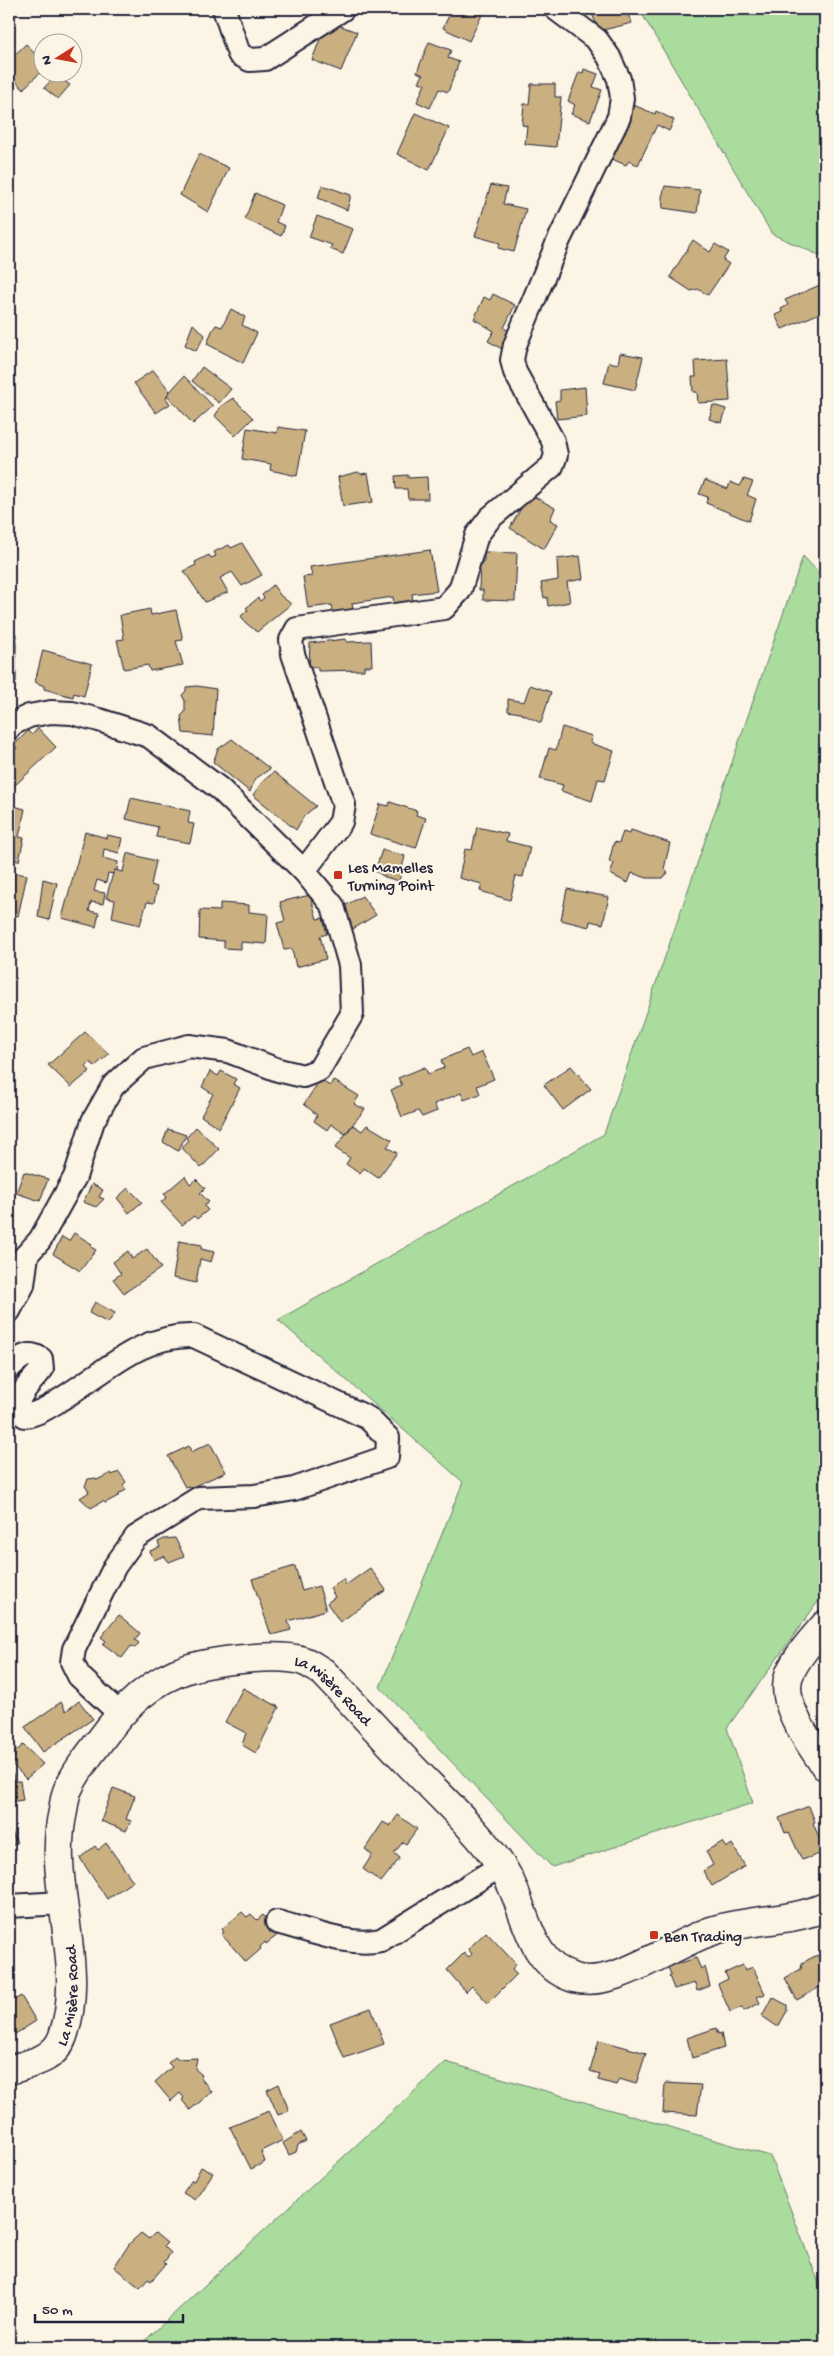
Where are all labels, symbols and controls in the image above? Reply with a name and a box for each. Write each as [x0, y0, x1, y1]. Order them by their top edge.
north arrow [32, 32, 82, 82]
text: N [38, 54, 57, 66]
place label: Les Mamelles Turning Point [347, 860, 435, 897]
marker: Les Mamelles Turning Point [332, 869, 344, 881]
street label: La Misère Road [292, 1653, 375, 1732]
marker: Ben Trading [648, 1929, 660, 1941]
place label: Ben Trading [663, 1929, 742, 1948]
street label: La Misère Road [54, 1943, 84, 2050]
scale bar [35, 2291, 182, 2323]
text: 50 m [42, 2302, 73, 2320]

